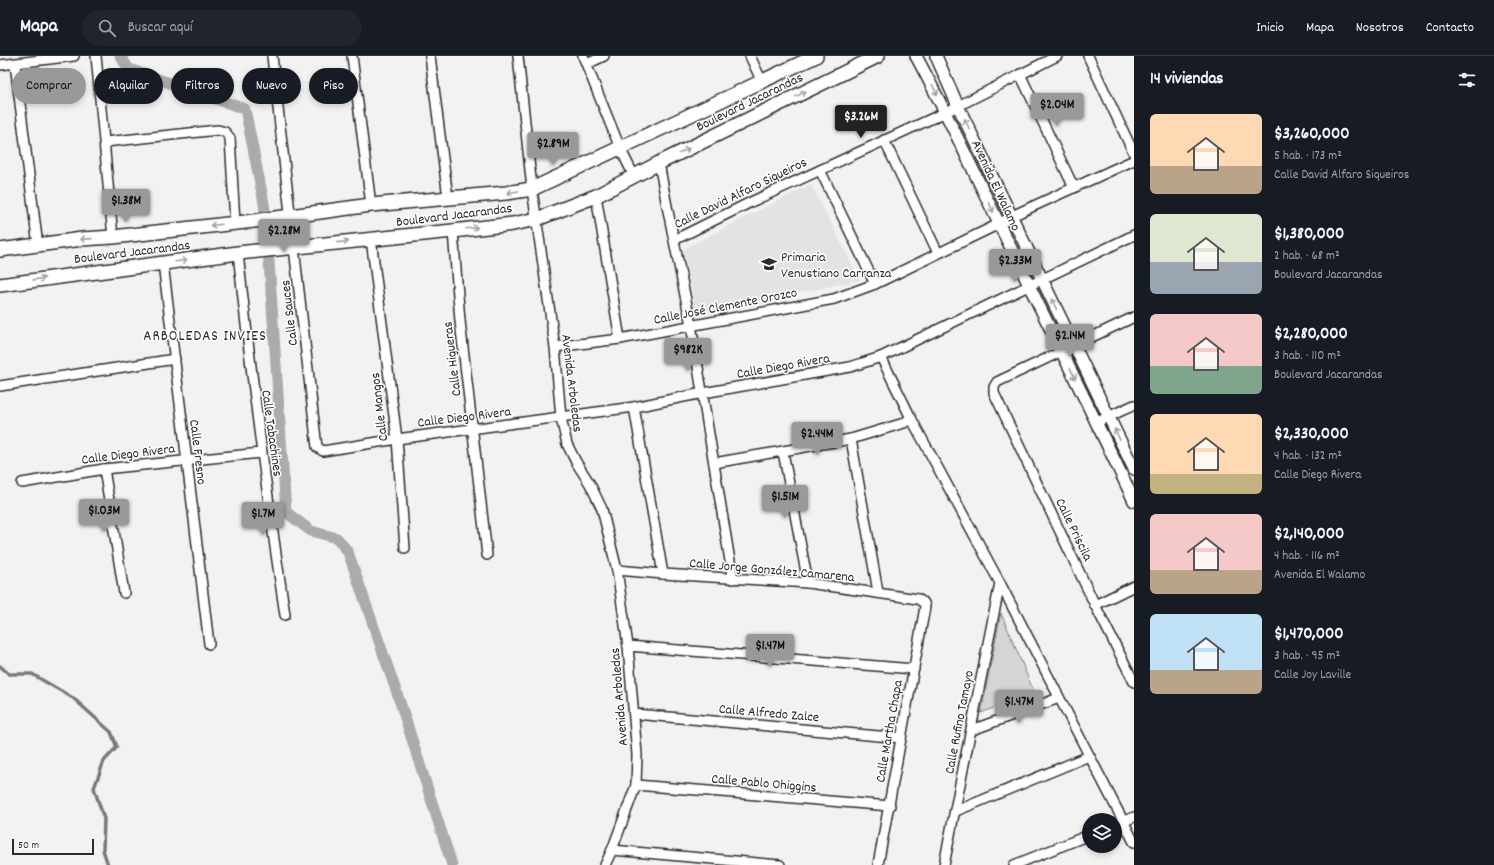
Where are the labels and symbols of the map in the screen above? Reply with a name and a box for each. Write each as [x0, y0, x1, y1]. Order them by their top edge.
street label: Boulevard Jacarandas [693, 68, 807, 137]
one-way arrow [931, 84, 939, 96]
one-way arrow [795, 90, 807, 97]
pin: $2.04M [1024, 93, 1090, 127]
pin: $3.26M [828, 105, 894, 139]
one-way arrow [963, 118, 970, 130]
pin: $2.89M [520, 132, 586, 166]
street label: Avenida El Walamo [965, 137, 1025, 235]
one-way arrow [678, 147, 690, 154]
street label: Calle David Alfaro Siqueiros [671, 153, 811, 235]
one-way arrow [507, 188, 520, 196]
pin: $1.38M [93, 189, 159, 223]
street label: Boulevard Jacarandas [395, 199, 514, 233]
one-way arrow [988, 201, 995, 213]
pin: $2.28M [251, 219, 317, 253]
one-way arrow [210, 222, 223, 229]
one-way arrow [465, 225, 478, 232]
street label: Boulevard Jacarandas [73, 236, 192, 270]
one-way arrow [80, 236, 93, 243]
one-way arrow [336, 238, 349, 245]
place label: Primaria Venustiano Carranza [781, 248, 892, 284]
pin: $2.33M [982, 249, 1048, 283]
school or university icon: Primaria Venustiano Carranza [760, 255, 778, 273]
one-way arrow [174, 257, 187, 264]
one-way arrow [32, 275, 45, 283]
street label: Calle Sauces [276, 279, 304, 347]
street label: Calle José Clemente Orozco [652, 283, 799, 331]
one-way arrow [1050, 298, 1057, 310]
street label: Calle Higueras [438, 320, 467, 397]
pin: $2.14M [1037, 324, 1103, 358]
district label: ARBOLEDAS INVIES [143, 326, 267, 348]
street label: Avenida Arboledas [555, 333, 587, 434]
pin: $982K [660, 338, 716, 372]
street label: Calle Diego Rivera [735, 349, 832, 385]
one-way arrow [1070, 368, 1077, 380]
street label: Calle Mangos [366, 371, 394, 442]
street label: Calle Tabachines [255, 389, 287, 478]
street label: Calle Diego Rivera [416, 402, 513, 434]
street label: Calle Fresno [183, 418, 211, 486]
pin: $2.44M [784, 422, 850, 456]
one-way arrow [1113, 428, 1120, 440]
street label: Calle Diego Rivera [80, 439, 177, 471]
pin: $1.51M [752, 485, 818, 519]
street label: Calle Priscila [1049, 495, 1097, 565]
pin: $1.03M [71, 499, 137, 533]
pin: $1.7M [235, 502, 291, 536]
street label: Calle Jorge González Camarena [688, 554, 856, 588]
pin: $1.47M [737, 634, 803, 668]
street label: Avenida Arboledas [606, 647, 634, 747]
street label: Calle Rufino Tamayo [940, 669, 980, 776]
street label: Calle Martha Chapa [871, 678, 909, 784]
pin: $1.47M [986, 690, 1052, 724]
street label: Calle Alfredo Zalce [718, 700, 820, 728]
street label: Calle Pablo Ohiggins [710, 769, 817, 799]
scale bar [12, 837, 94, 856]

